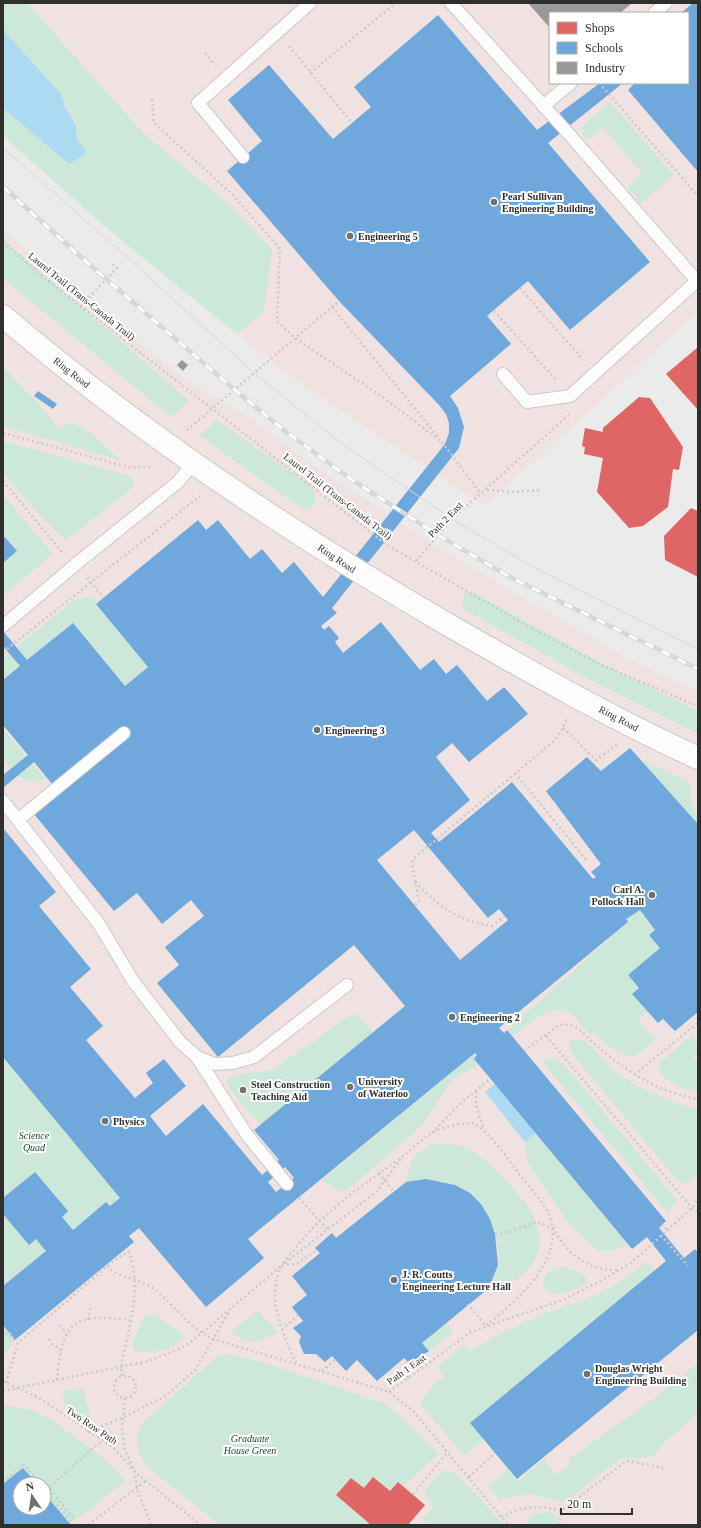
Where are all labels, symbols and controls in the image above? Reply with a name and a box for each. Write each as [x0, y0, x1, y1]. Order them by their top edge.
legend [549, 12, 689, 84]
text: Shops [585, 21, 615, 35]
text: Schools [585, 41, 623, 55]
text: Industry [585, 61, 625, 75]
place label: Pearl Sullivan Engineering Building [502, 191, 593, 214]
marker: Pearl Sullivan Engineering Building [489, 197, 499, 207]
marker: Engineering 5 [345, 231, 355, 241]
place label: Engineering 5 [358, 231, 418, 242]
street label: Laurel Trail (Trans-Canada Trail) [26, 250, 137, 344]
street label: Ring Road [51, 355, 92, 390]
street label: Laurel Trail (Trans-Canada Trail) [281, 451, 394, 543]
street label: Path 2 East [426, 499, 465, 539]
street label: Ring Road [316, 542, 358, 575]
street label: Ring Road [597, 703, 640, 733]
marker: Engineering 3 [312, 725, 322, 735]
place label: Engineering 3 [325, 725, 385, 736]
place label: Carl A. Pollock Hall [592, 884, 644, 907]
marker: Carl A. Pollock Hall [647, 890, 657, 900]
marker: Engineering 2 [447, 1012, 457, 1022]
place label: Engineering 2 [460, 1012, 520, 1023]
place label: University of Waterloo [358, 1076, 408, 1099]
place label: Steel Construction Teaching Aid [251, 1079, 331, 1102]
marker: University of Waterloo [345, 1082, 355, 1092]
marker: Steel Construction Teaching Aid [238, 1085, 248, 1095]
marker: Physics [100, 1116, 110, 1126]
place label: Physics [113, 1116, 145, 1127]
park label: Science Quad [19, 1130, 50, 1153]
place label: J. R. Coutts Engineering Lecture Hall [402, 1269, 511, 1292]
marker: J. R. Coutts Engineering Lecture Hall [389, 1275, 399, 1285]
street label: Path 1 East [385, 1352, 428, 1387]
place label: Douglas Wright Engineering Building [595, 1363, 686, 1386]
marker: Douglas Wright Engineering Building [582, 1369, 592, 1379]
street label: Two Row Path [64, 1404, 119, 1447]
park label: Graduate House Green [223, 1433, 276, 1456]
north arrow [12, 1476, 52, 1516]
text: N [25, 1480, 35, 1493]
scale bar [561, 1490, 632, 1516]
text: 20 m [567, 1497, 592, 1511]

